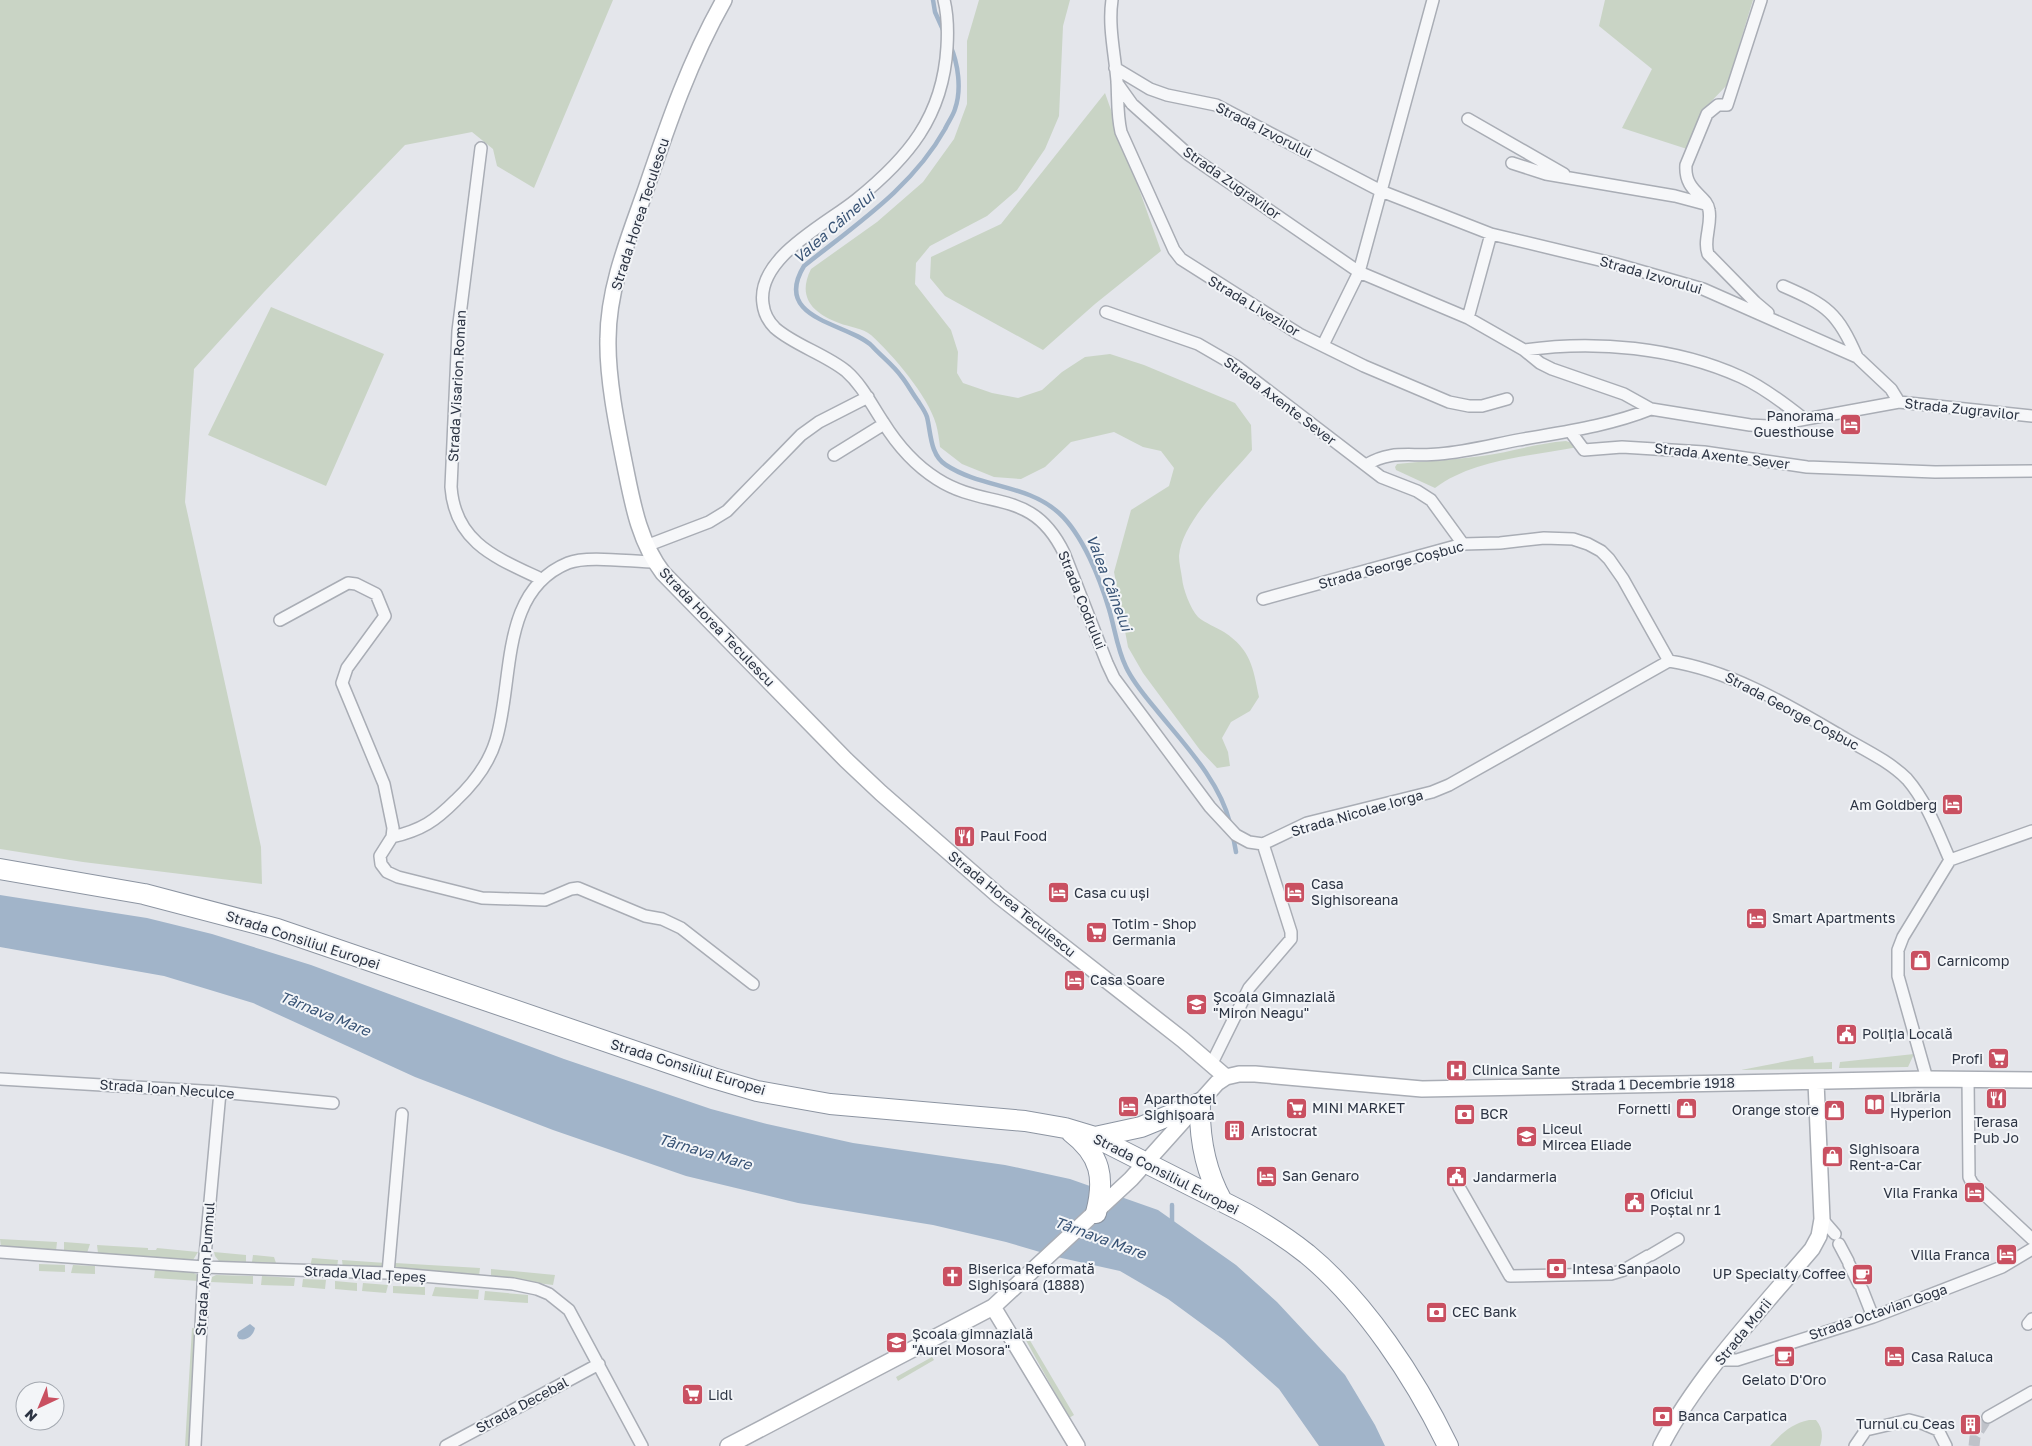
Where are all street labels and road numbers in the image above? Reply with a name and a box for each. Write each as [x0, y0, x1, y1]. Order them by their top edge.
street label: Strada Izvorului [1213, 98, 1315, 161]
street label: Strada Horea Teculescu [607, 136, 672, 292]
street label: Strada Zugravilor [1180, 143, 1285, 223]
street label: Strada Izvorului [1598, 252, 1704, 297]
street label: Strada Livezilor [1205, 271, 1304, 340]
street label: Strada Visarion Roman [444, 309, 469, 463]
street label: Strada Axente Sever [1221, 353, 1340, 449]
street label: Strada Zugravilor [1904, 394, 2021, 423]
street label: Strada Axente Sever [1653, 439, 1791, 472]
street label: Strada George Coșbuc [1316, 537, 1466, 592]
street label: Strada Codrului [1055, 548, 1110, 652]
street label: Strada Horea Teculescu [656, 564, 779, 690]
street label: Strada George Coșbuc [1722, 668, 1863, 753]
street label: Strada Nicolae Iorga [1289, 786, 1425, 840]
street label: Strada Horea Teculescu [945, 847, 1079, 960]
street label: Strada Consiliul Europei [224, 907, 382, 973]
street label: Strada Consiliul Europei [609, 1035, 768, 1098]
street label: Strada 1 Decembrie 1918 [1571, 1074, 1735, 1093]
street label: Strada Ioan Neculce [99, 1075, 235, 1102]
street label: Strada Consiliul Europei [1091, 1129, 1242, 1218]
street label: Strada Aron Pumnul [191, 1201, 218, 1337]
street label: Strada Vlad Țepeș [303, 1262, 427, 1286]
street label: Strada Octavian Goga [1806, 1280, 1949, 1343]
street label: Strada Morii [1711, 1295, 1775, 1368]
street label: Strada Decebal [473, 1373, 571, 1436]

